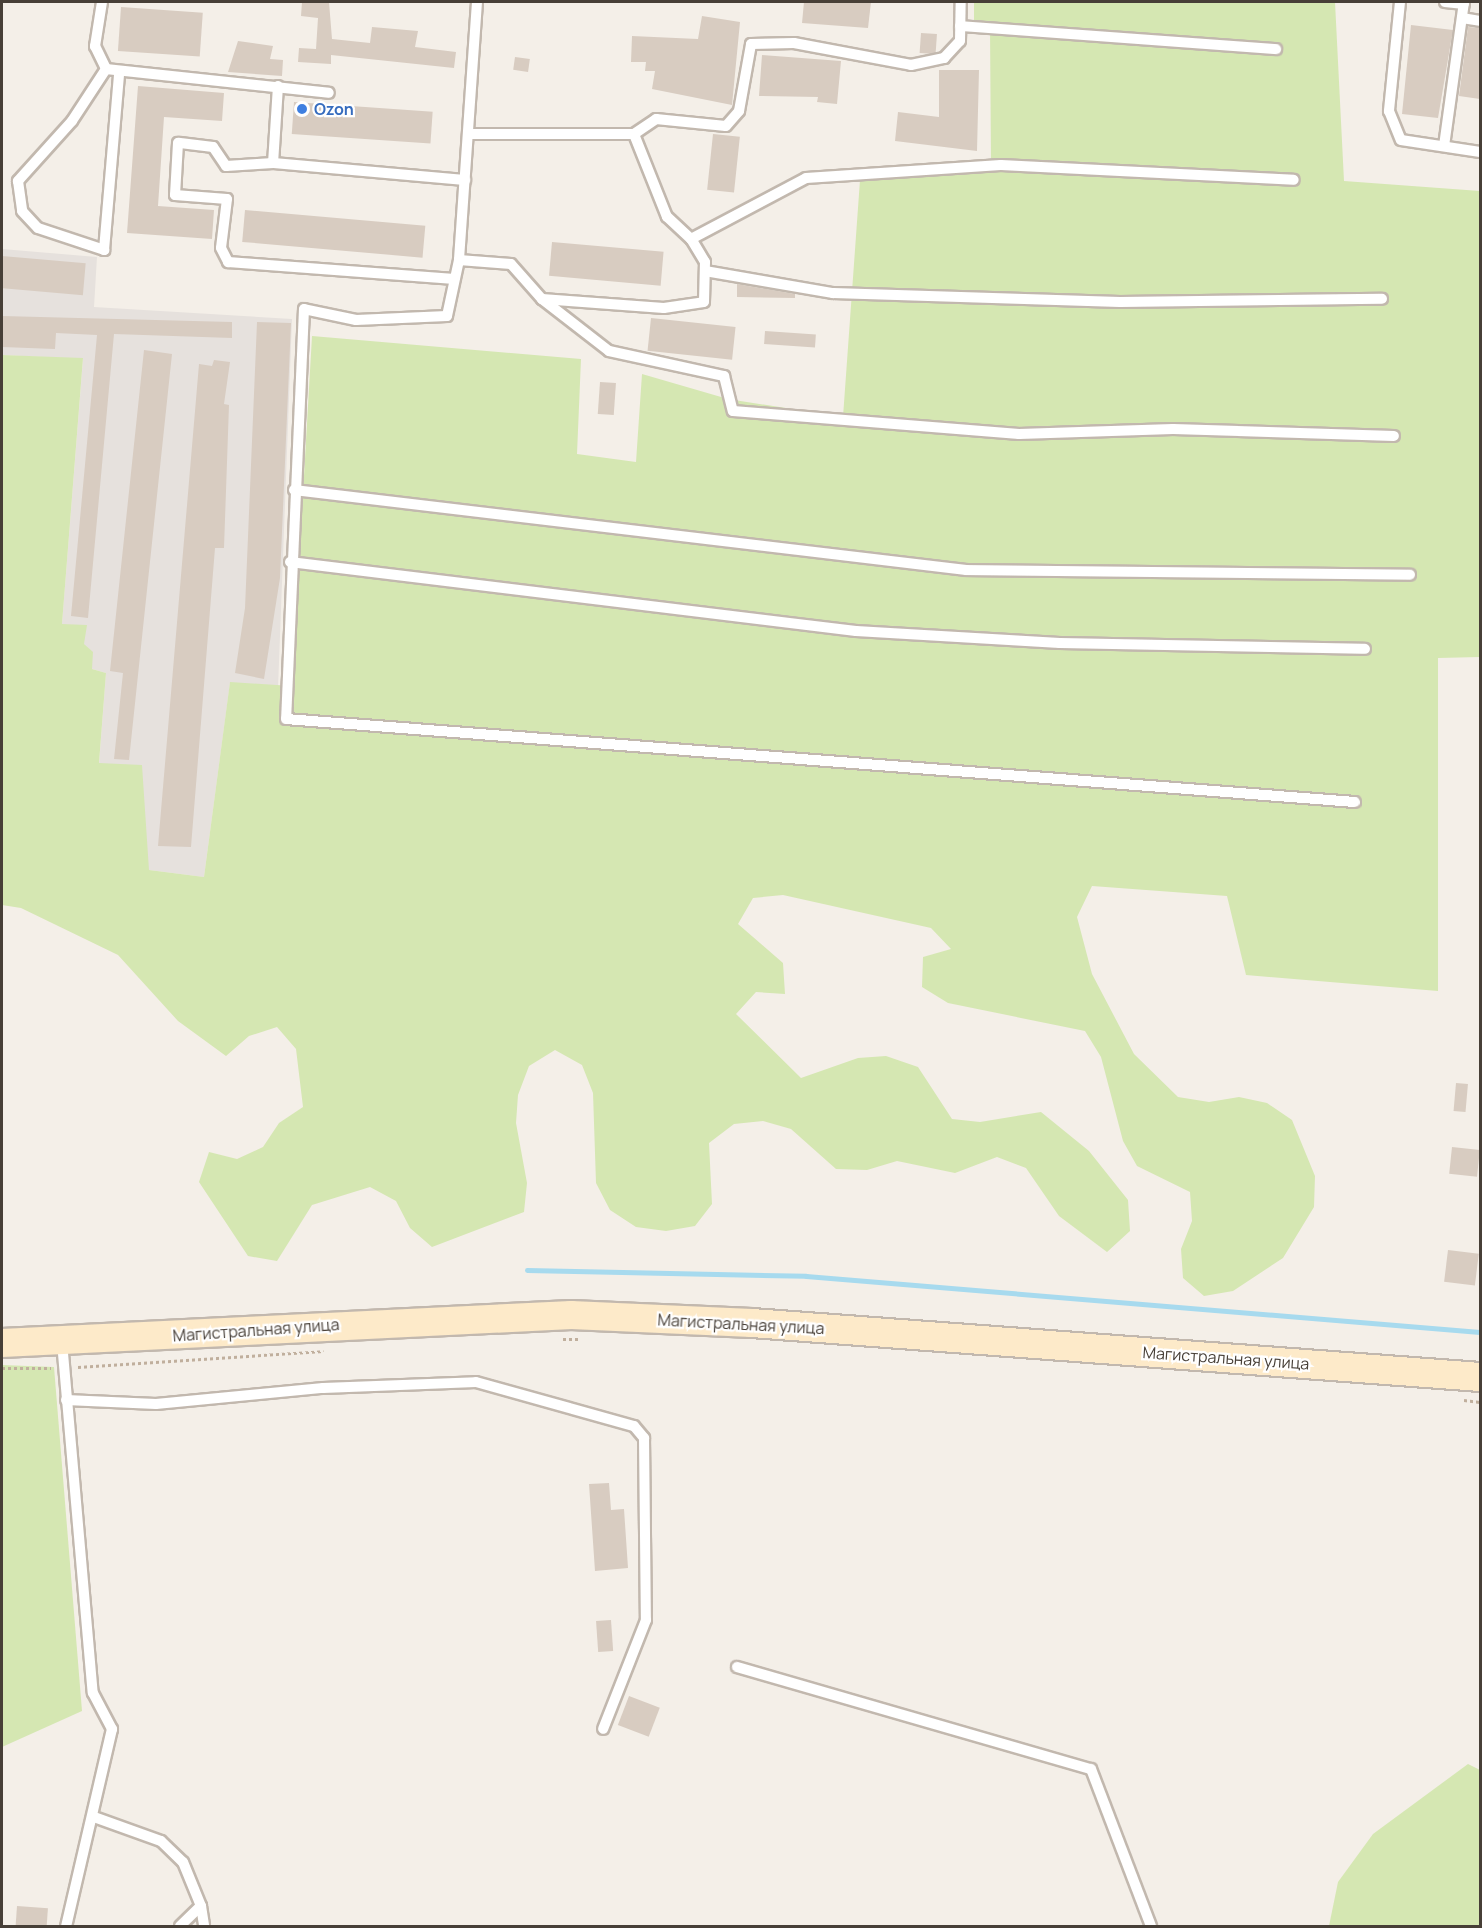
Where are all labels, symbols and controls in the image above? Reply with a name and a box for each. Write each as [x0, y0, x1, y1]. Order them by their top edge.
place label: Ozon [314, 99, 354, 119]
marker: Ozon [295, 102, 309, 116]
street label: Магистральная улица [657, 1310, 825, 1338]
street label: Магистральная улица [172, 1315, 340, 1345]
street label: Магистральная улица [1142, 1343, 1310, 1373]

